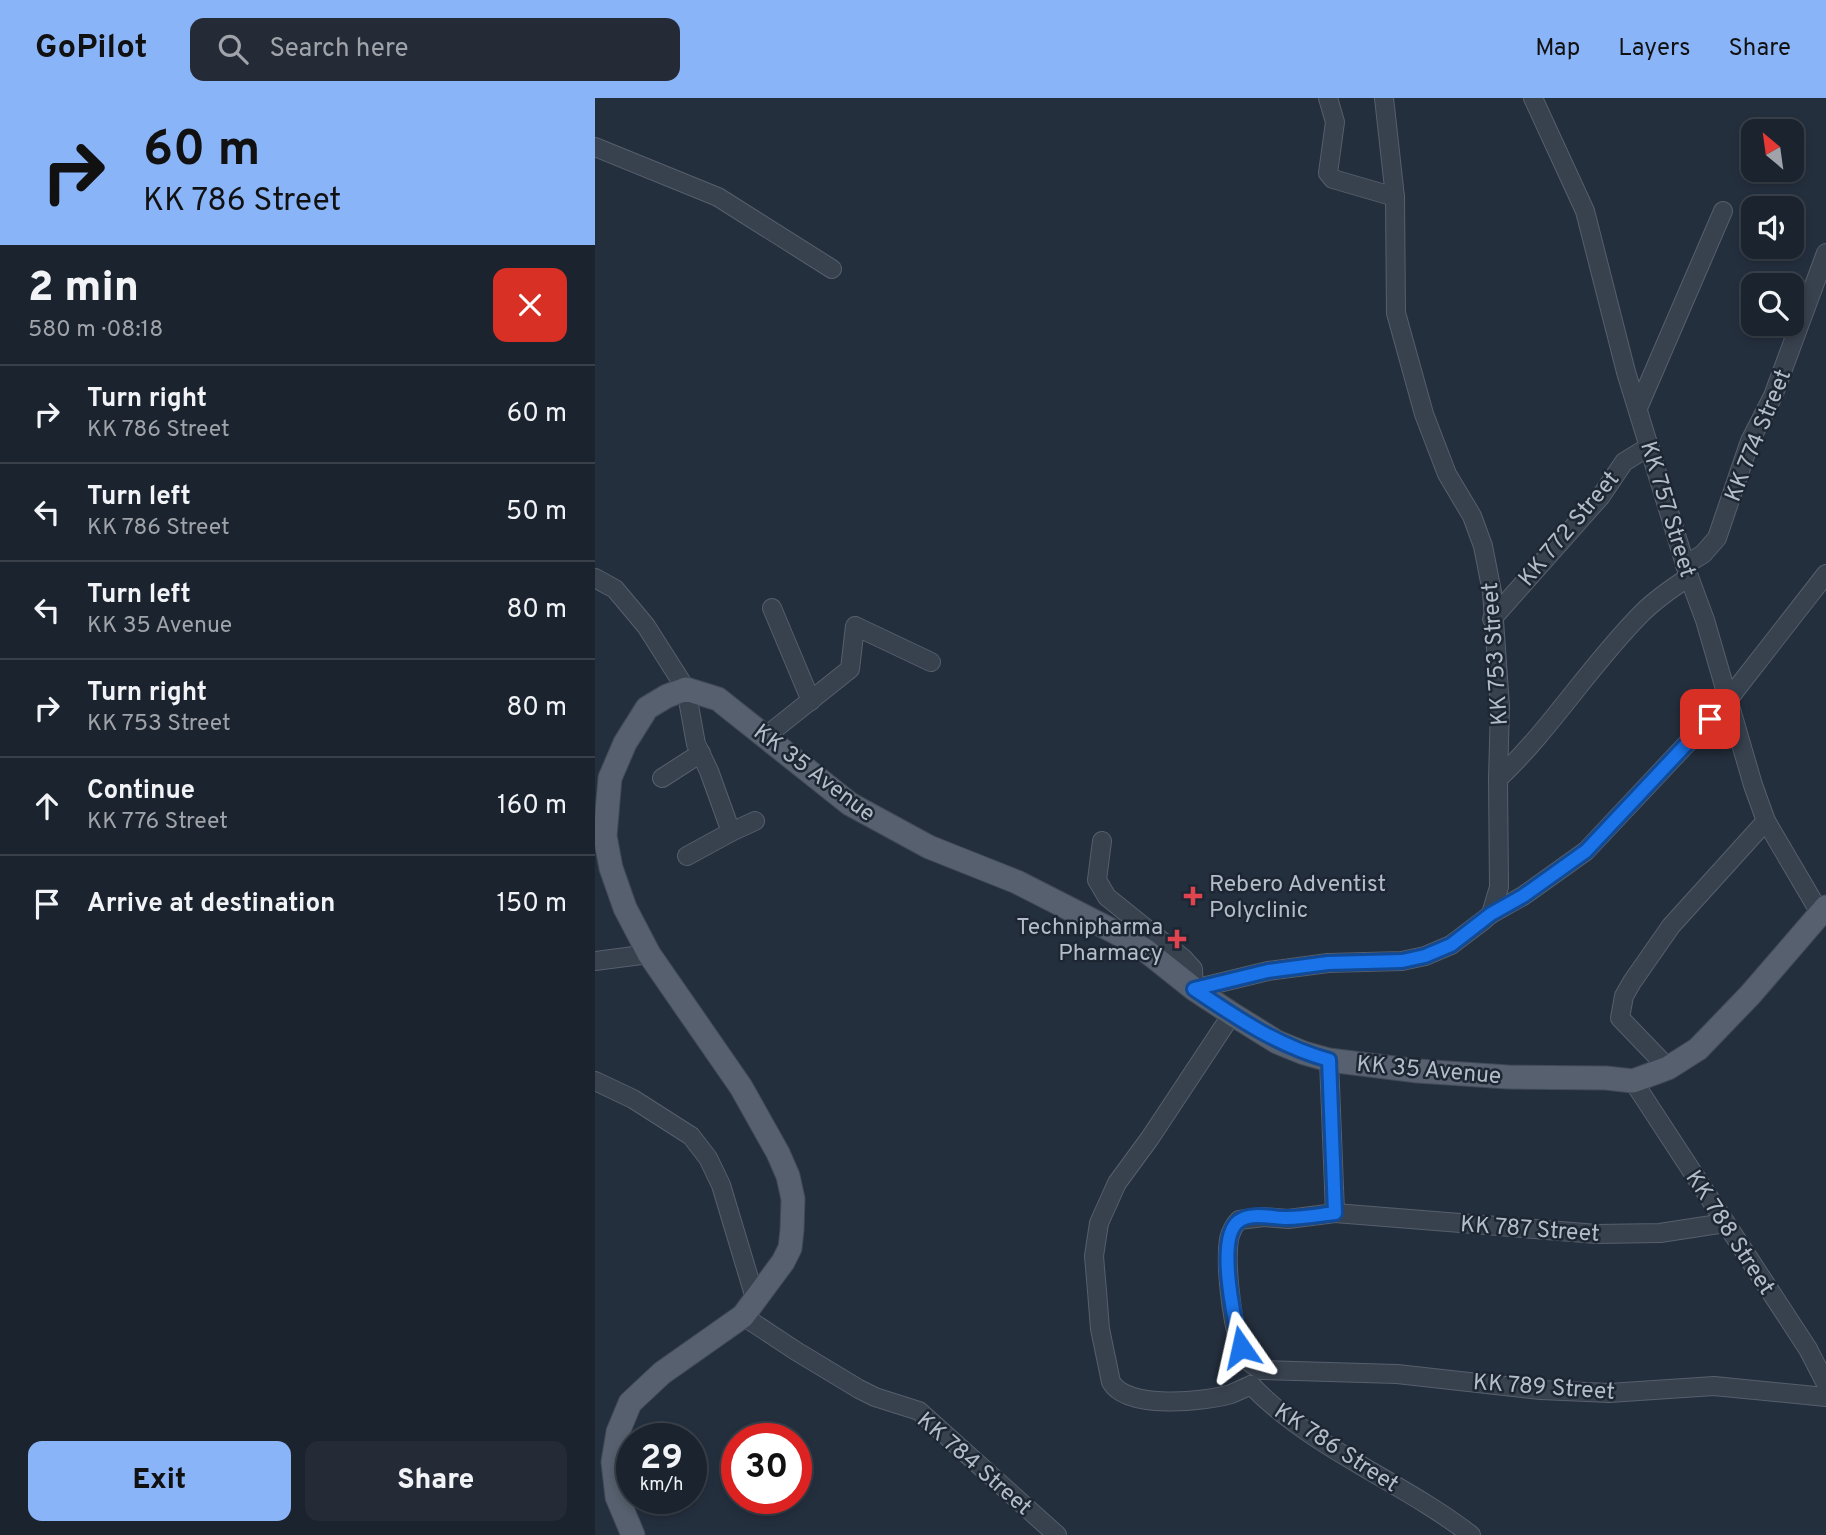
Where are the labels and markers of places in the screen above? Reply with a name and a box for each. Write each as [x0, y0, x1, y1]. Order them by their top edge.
pin [1680, 689, 1740, 749]
place label: Rebero Adventist Polyclinic [1209, 871, 1386, 926]
marker: Rebero Adventist Polyclinic [1183, 886, 1203, 906]
place label: Technipharma Pharmacy [1016, 914, 1163, 969]
marker: Technipharma Pharmacy [1169, 931, 1185, 947]

